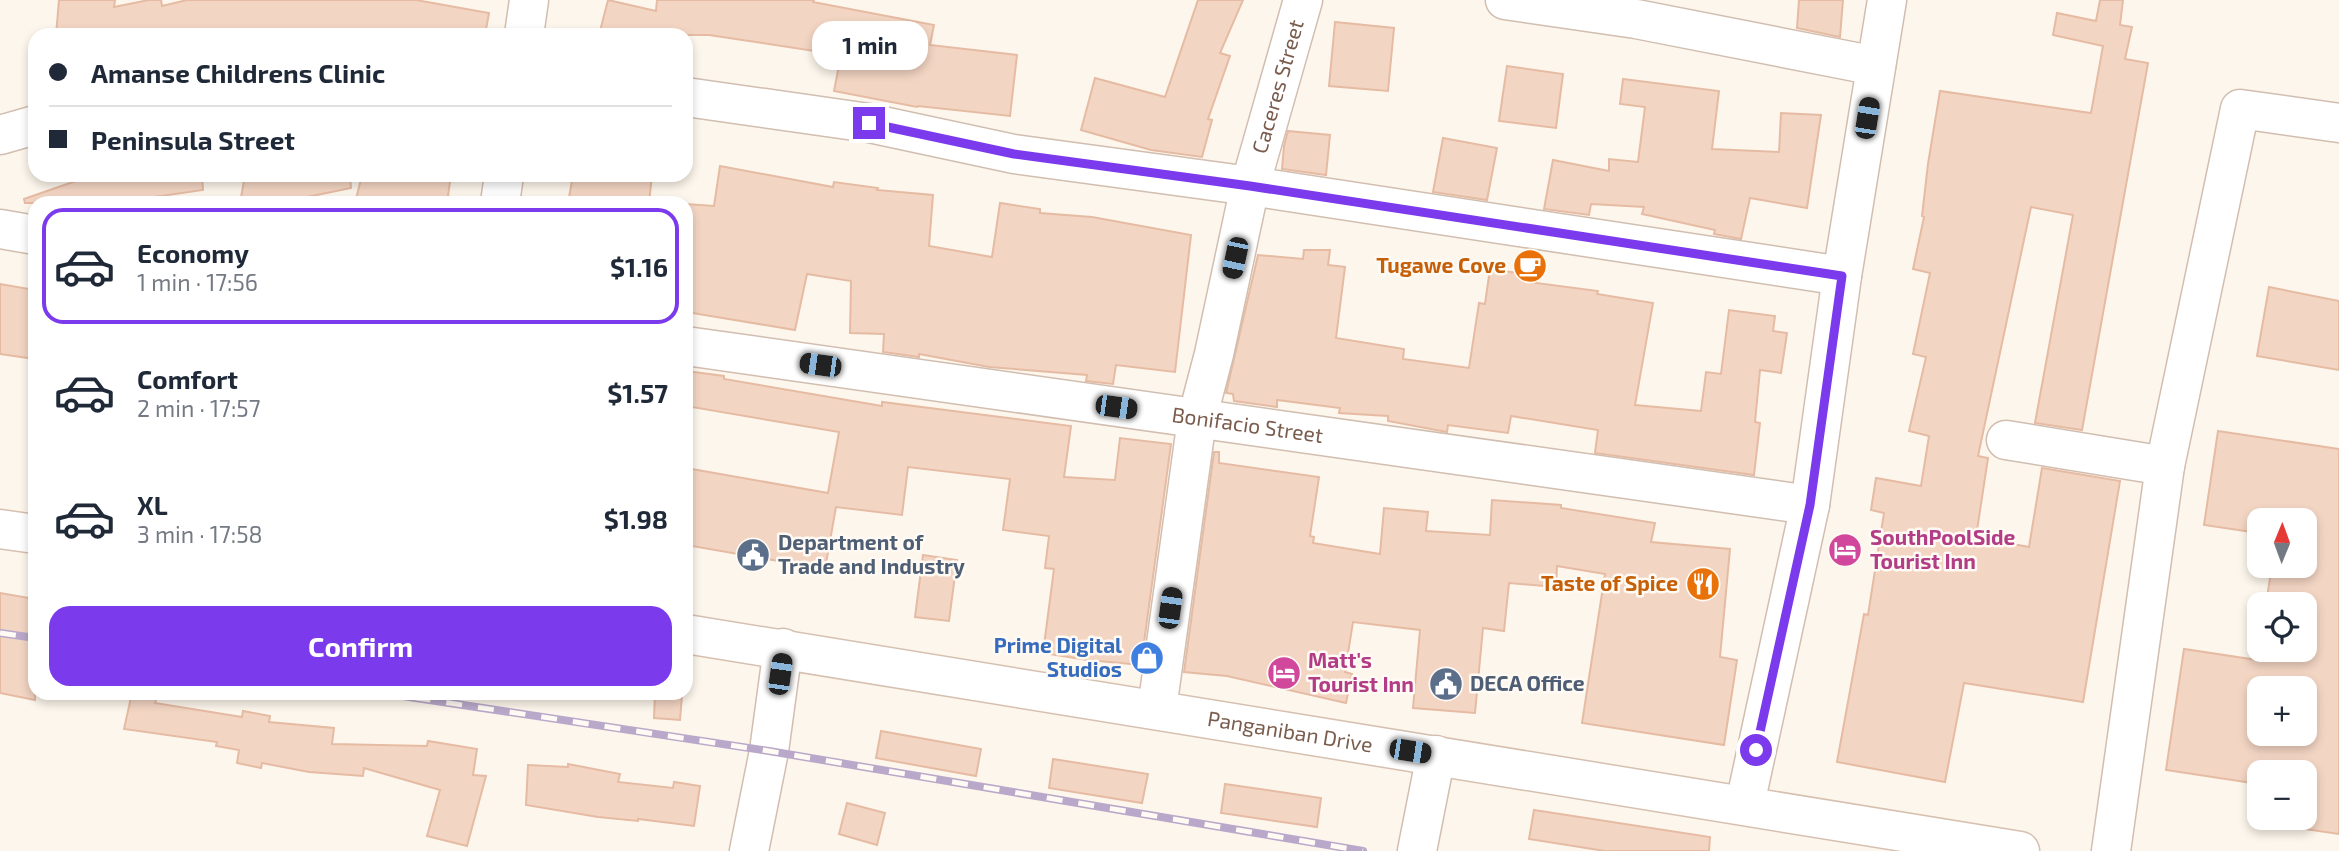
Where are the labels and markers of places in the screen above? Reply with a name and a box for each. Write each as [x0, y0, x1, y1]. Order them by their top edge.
cafe icon: Tugawe Cove [1511, 247, 1549, 285]
place label: Tugawe Cove [1376, 252, 1506, 277]
place label: SouthPoolSide Tourist Inn [1870, 524, 2016, 573]
place label: Department of Trade and Industry [778, 529, 965, 579]
hotel icon: SouthPoolSide Tourist Inn [1826, 531, 1864, 569]
public building icon: Department of Trade and Industry [734, 536, 772, 574]
restaurant icon: Taste of Spice [1684, 565, 1722, 603]
place label: Taste of Spice [1541, 570, 1678, 595]
place label: Prime Digital Studios [994, 632, 1122, 681]
shop icon: Prime Digital Studios [1128, 639, 1166, 677]
place label: Matt's Tourist Inn [1308, 647, 1414, 696]
hotel icon: Matt's Tourist Inn [1265, 654, 1303, 692]
public building icon: DECA Office [1427, 665, 1465, 703]
place label: DECA Office [1470, 670, 1585, 695]

